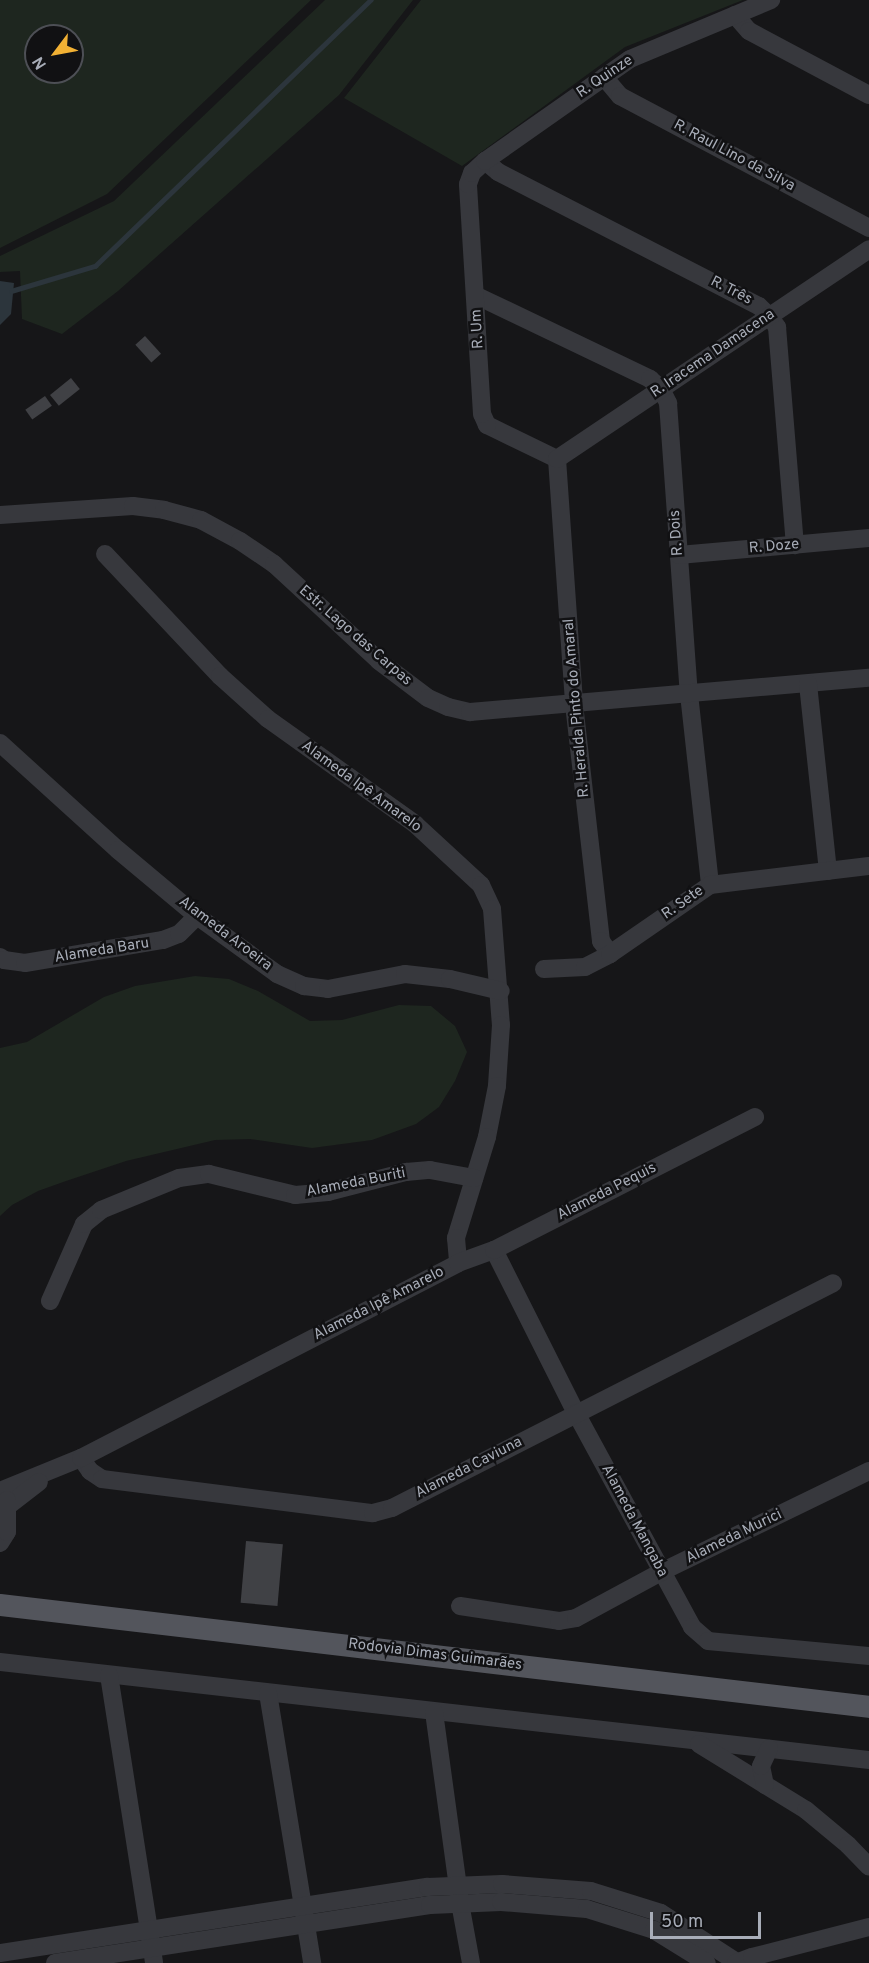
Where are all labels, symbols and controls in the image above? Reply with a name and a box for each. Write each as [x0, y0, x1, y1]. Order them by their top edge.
north arrow [24, 24, 84, 84]
text: N [29, 52, 52, 73]
street label: R. Quinze [574, 52, 636, 102]
street label: R. Raul Lino da Silva [670, 116, 798, 196]
street label: R. Três [707, 273, 755, 309]
street label: R. Iracema Damacena [648, 306, 778, 402]
street label: R. Um [468, 309, 488, 349]
street label: R. Dois [666, 509, 688, 557]
street label: R. Doze [748, 536, 800, 558]
street label: Estr. Lago das Carpas [295, 582, 415, 690]
street label: R. Heralda Pinto do Amaral [560, 617, 594, 799]
street label: Alameda Ipê Amarelo [297, 737, 425, 837]
street label: R. Sete [659, 882, 707, 924]
street label: Alameda Aroeira [175, 893, 275, 975]
street label: Alameda Baru [53, 935, 151, 967]
street label: Alameda Pequis [554, 1159, 660, 1225]
street label: Alameda Buriti [305, 1165, 407, 1201]
street label: Alameda Ipê Amarelo [310, 1263, 448, 1345]
street label: Alameda Caviuna [413, 1433, 525, 1503]
street label: Alameda Mangaba [597, 1462, 671, 1580]
street label: Alameda Murici [683, 1506, 785, 1568]
street label: Rodovia Dimas Guimarães [347, 1635, 523, 1675]
scale bar [653, 1900, 764, 1938]
text: 50 m [661, 1911, 703, 1934]

